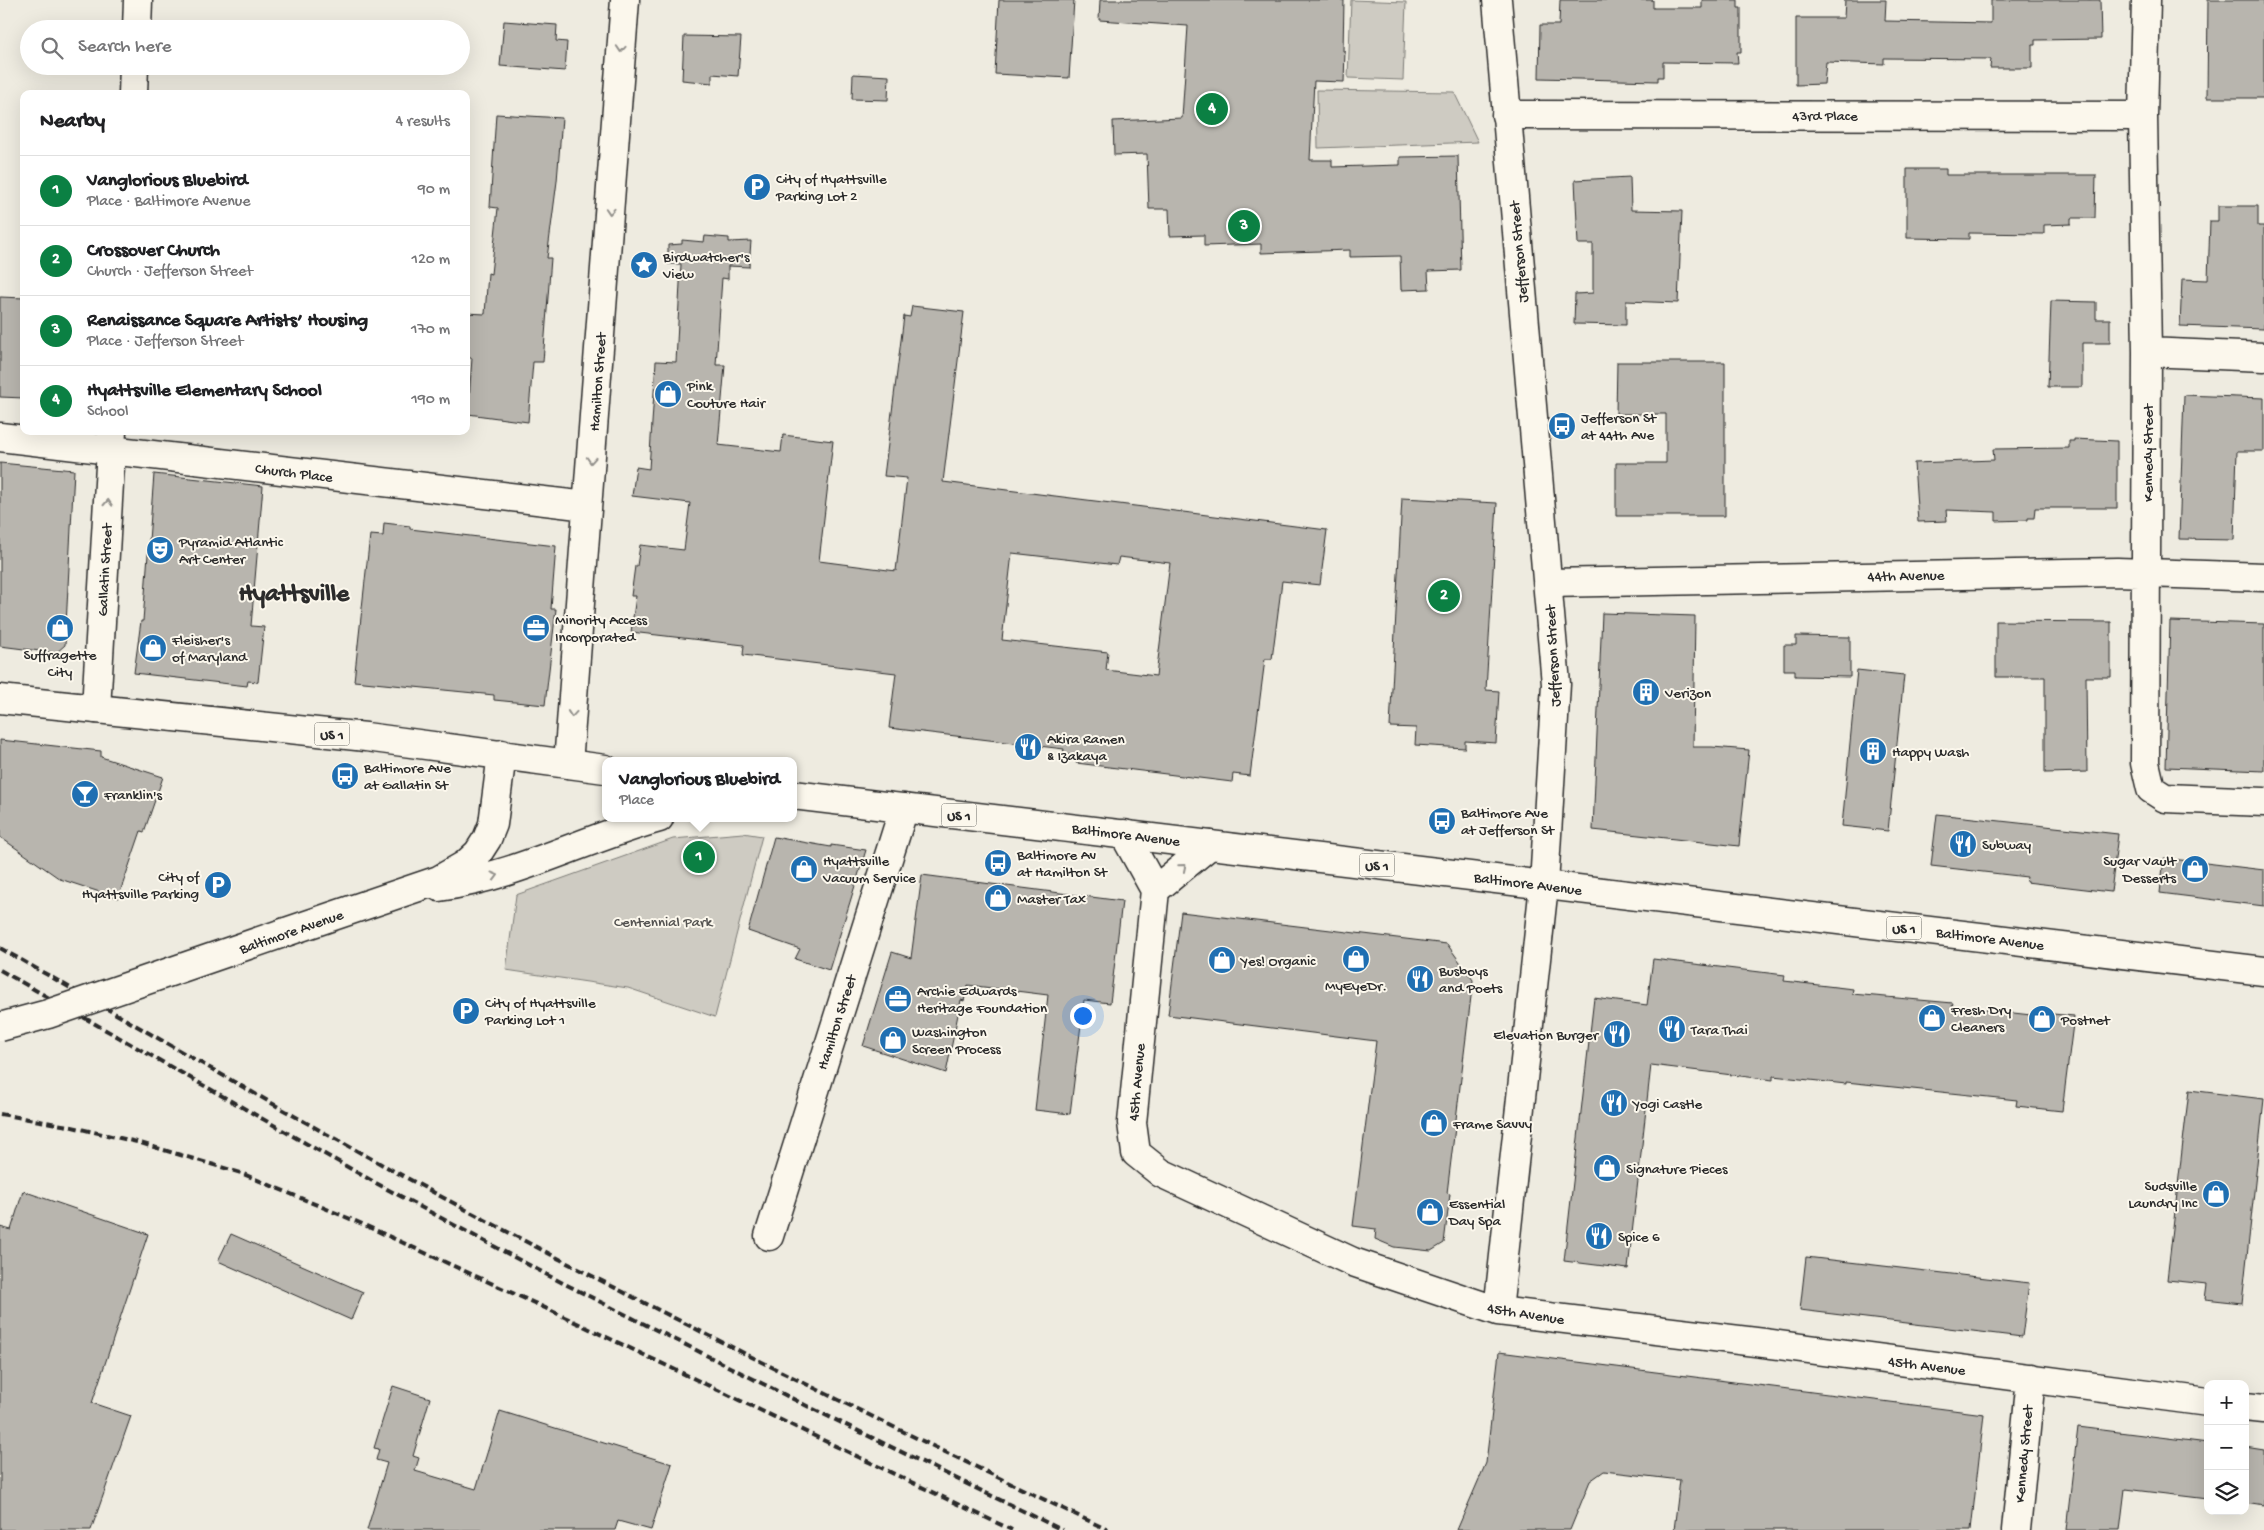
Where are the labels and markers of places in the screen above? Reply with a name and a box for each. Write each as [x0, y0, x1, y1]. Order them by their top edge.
pin: 4 [1196, 90, 1228, 128]
place label: City of Hyattsville Parking Lot 2 [775, 171, 887, 206]
parking icon: City of Hyattsville Parking Lot 2 [742, 172, 772, 202]
pin: 3 [1228, 207, 1260, 245]
place label: Birdwatcher's View [662, 249, 750, 284]
place icon: Birdwatcher's View [629, 250, 659, 280]
place label: Pink Couture Hair [686, 378, 767, 413]
shop icon: Pink Couture Hair [653, 379, 683, 409]
place label: Jefferson St at 44th Ave [1581, 410, 1658, 445]
bus stop icon: Jefferson St at 44th Ave [1547, 411, 1577, 441]
place label: Pyramid Atlantic Art Center [178, 534, 284, 569]
theatre icon: Pyramid Atlantic Art Center [145, 535, 175, 565]
pin: 2 [1428, 577, 1460, 615]
place label: Minority Access Incorporated [555, 612, 647, 647]
shop icon: Suffragette City [45, 613, 75, 643]
office icon: Minority Access Incorporated [521, 613, 551, 643]
place label: Fleisher's of Maryland [171, 632, 248, 667]
shop icon: Fleisher's of Maryland [138, 633, 168, 663]
place label: Suffragette City [23, 647, 97, 682]
building icon: Verizon [1631, 677, 1661, 707]
place label: Verizon [1664, 685, 1711, 703]
place label: Akira Ramen & Izakaya [1047, 731, 1125, 766]
restaurant icon: Akira Ramen & Izakaya [1013, 732, 1043, 762]
building icon: Happy Wash [1858, 736, 1888, 766]
place label: Happy Wash [1892, 744, 1969, 762]
place label: Baltimore Ave at Gallatin St [363, 760, 451, 795]
bus stop icon: Baltimore Ave at Gallatin St [330, 761, 360, 791]
bar icon: Franklin's [70, 779, 100, 809]
place label: Franklin's [103, 787, 163, 805]
place label: Baltimore Ave at Jefferson St [1460, 805, 1556, 840]
bus stop icon: Baltimore Ave at Jefferson St [1427, 806, 1457, 836]
restaurant icon: Subway [1948, 829, 1978, 859]
place label: Subway [1982, 837, 2032, 855]
pin: 1 [683, 838, 715, 876]
place label: Baltimore Av at Hamilton St [1016, 847, 1109, 882]
bus stop icon: Baltimore Av at Hamilton St [983, 848, 1013, 878]
place label: Hyattsville Vacuum Service [822, 853, 916, 888]
place label: Sugar Vault Desserts [2103, 853, 2178, 888]
shop icon: Hyattsville Vacuum Service [789, 854, 819, 884]
shop icon: Sugar Vault Desserts [2180, 854, 2210, 884]
place label: City of Hyattsville Parking [82, 869, 200, 904]
parking icon: City of Hyattsville Parking [203, 870, 233, 900]
shop icon: Master Tax [983, 883, 1013, 913]
place label: Master Tax [1017, 891, 1086, 909]
shop icon: MyEyeDr. [1341, 944, 1371, 974]
shop icon: Yes! Organic [1207, 945, 1237, 975]
place label: Yes! Organic [1239, 953, 1316, 971]
place label: Busboys and Poets [1438, 963, 1503, 998]
restaurant icon: Busboys and Poets [1405, 964, 1435, 994]
place label: MyEyeDr. [1325, 978, 1387, 996]
place label: Archie Edwards Heritage Foundation [917, 983, 1047, 1018]
office icon: Archie Edwards Heritage Foundation [883, 984, 913, 1014]
place label: City of Hyattsville Parking Lot 1 [484, 995, 596, 1030]
parking icon: City of Hyattsville Parking Lot 1 [451, 996, 481, 1026]
place label: Fresh Dry Cleaners [1950, 1002, 2012, 1037]
shop icon: Fresh Dry Cleaners [1917, 1003, 1947, 1033]
shop icon: Postnet [2027, 1004, 2057, 1034]
place label: Postnet [2060, 1012, 2112, 1030]
restaurant icon: Tara Thai [1657, 1014, 1687, 1044]
restaurant icon: Elevation Burger [1602, 1019, 1632, 1049]
place label: Tara Thai [1690, 1022, 1748, 1040]
place label: Washington Screen Process [912, 1024, 1001, 1059]
shop icon: Washington Screen Process [878, 1025, 908, 1055]
place label: Elevation Burger [1493, 1027, 1600, 1045]
restaurant icon: Yogi Castle [1599, 1088, 1629, 1118]
place label: Yogi Castle [1631, 1096, 1702, 1114]
shop icon: Frame Savvy [1419, 1108, 1449, 1138]
place label: Frame Savvy [1452, 1116, 1533, 1134]
shop icon: Signature Pieces [1592, 1153, 1622, 1183]
place label: Signature Pieces [1626, 1161, 1728, 1179]
place label: Sudsville Laundry Inc [2128, 1178, 2198, 1213]
shop icon: Sudsville Laundry Inc [2201, 1179, 2231, 1209]
place label: Essential Day Spa [1448, 1196, 1505, 1231]
shop icon: Essential Day Spa [1415, 1197, 1445, 1227]
restaurant icon: Spice 6 [1584, 1221, 1614, 1251]
place label: Spice 6 [1618, 1229, 1660, 1247]

